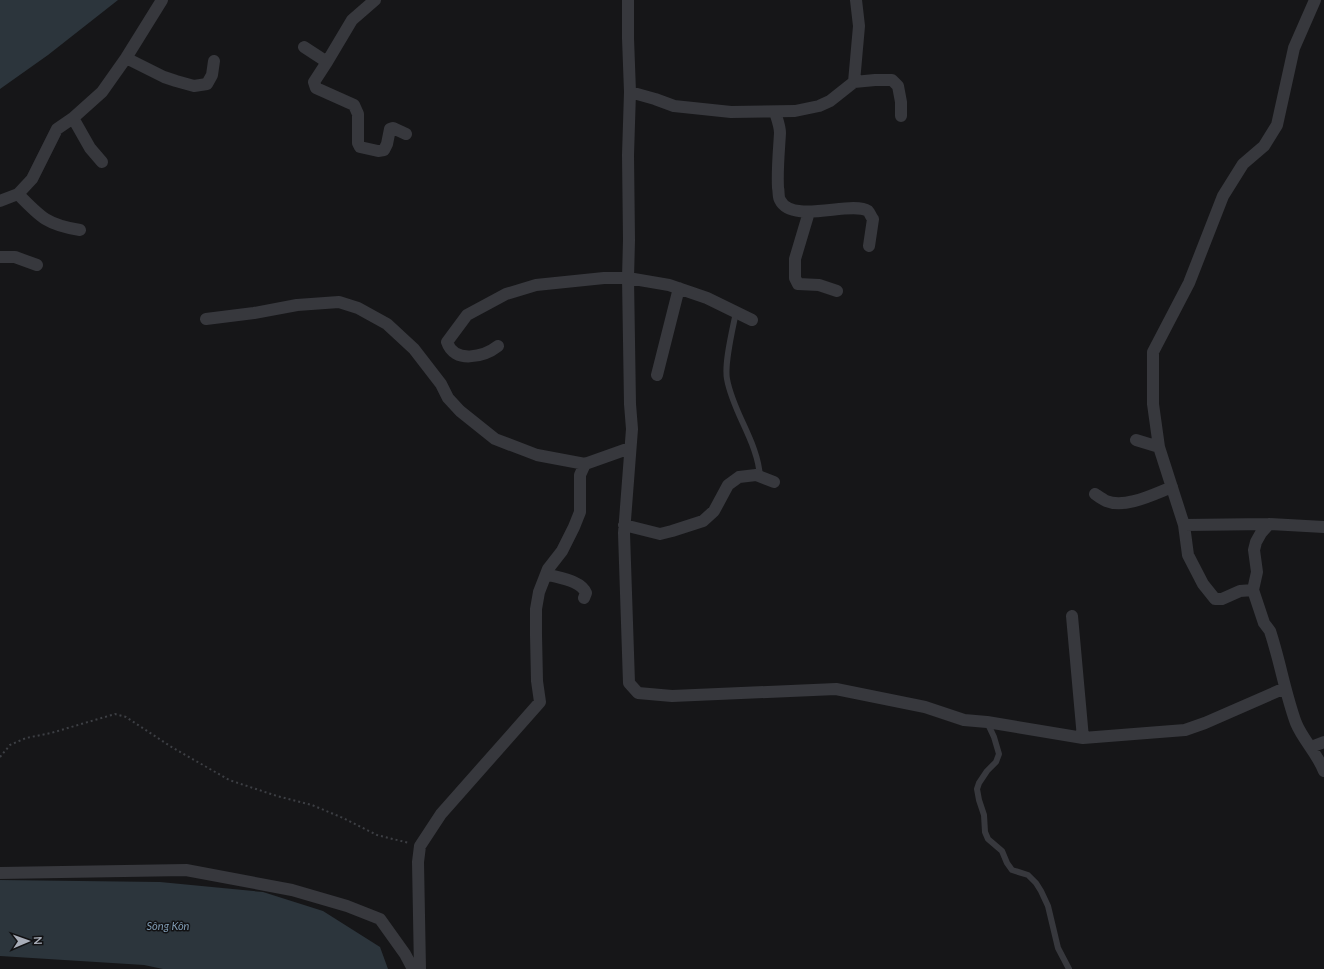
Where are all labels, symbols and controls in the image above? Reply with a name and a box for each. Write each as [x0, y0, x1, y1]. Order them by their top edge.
water label: Sông Kôn [147, 919, 190, 932]
north arrow [8, 921, 48, 961]
text: N [32, 936, 45, 945]

